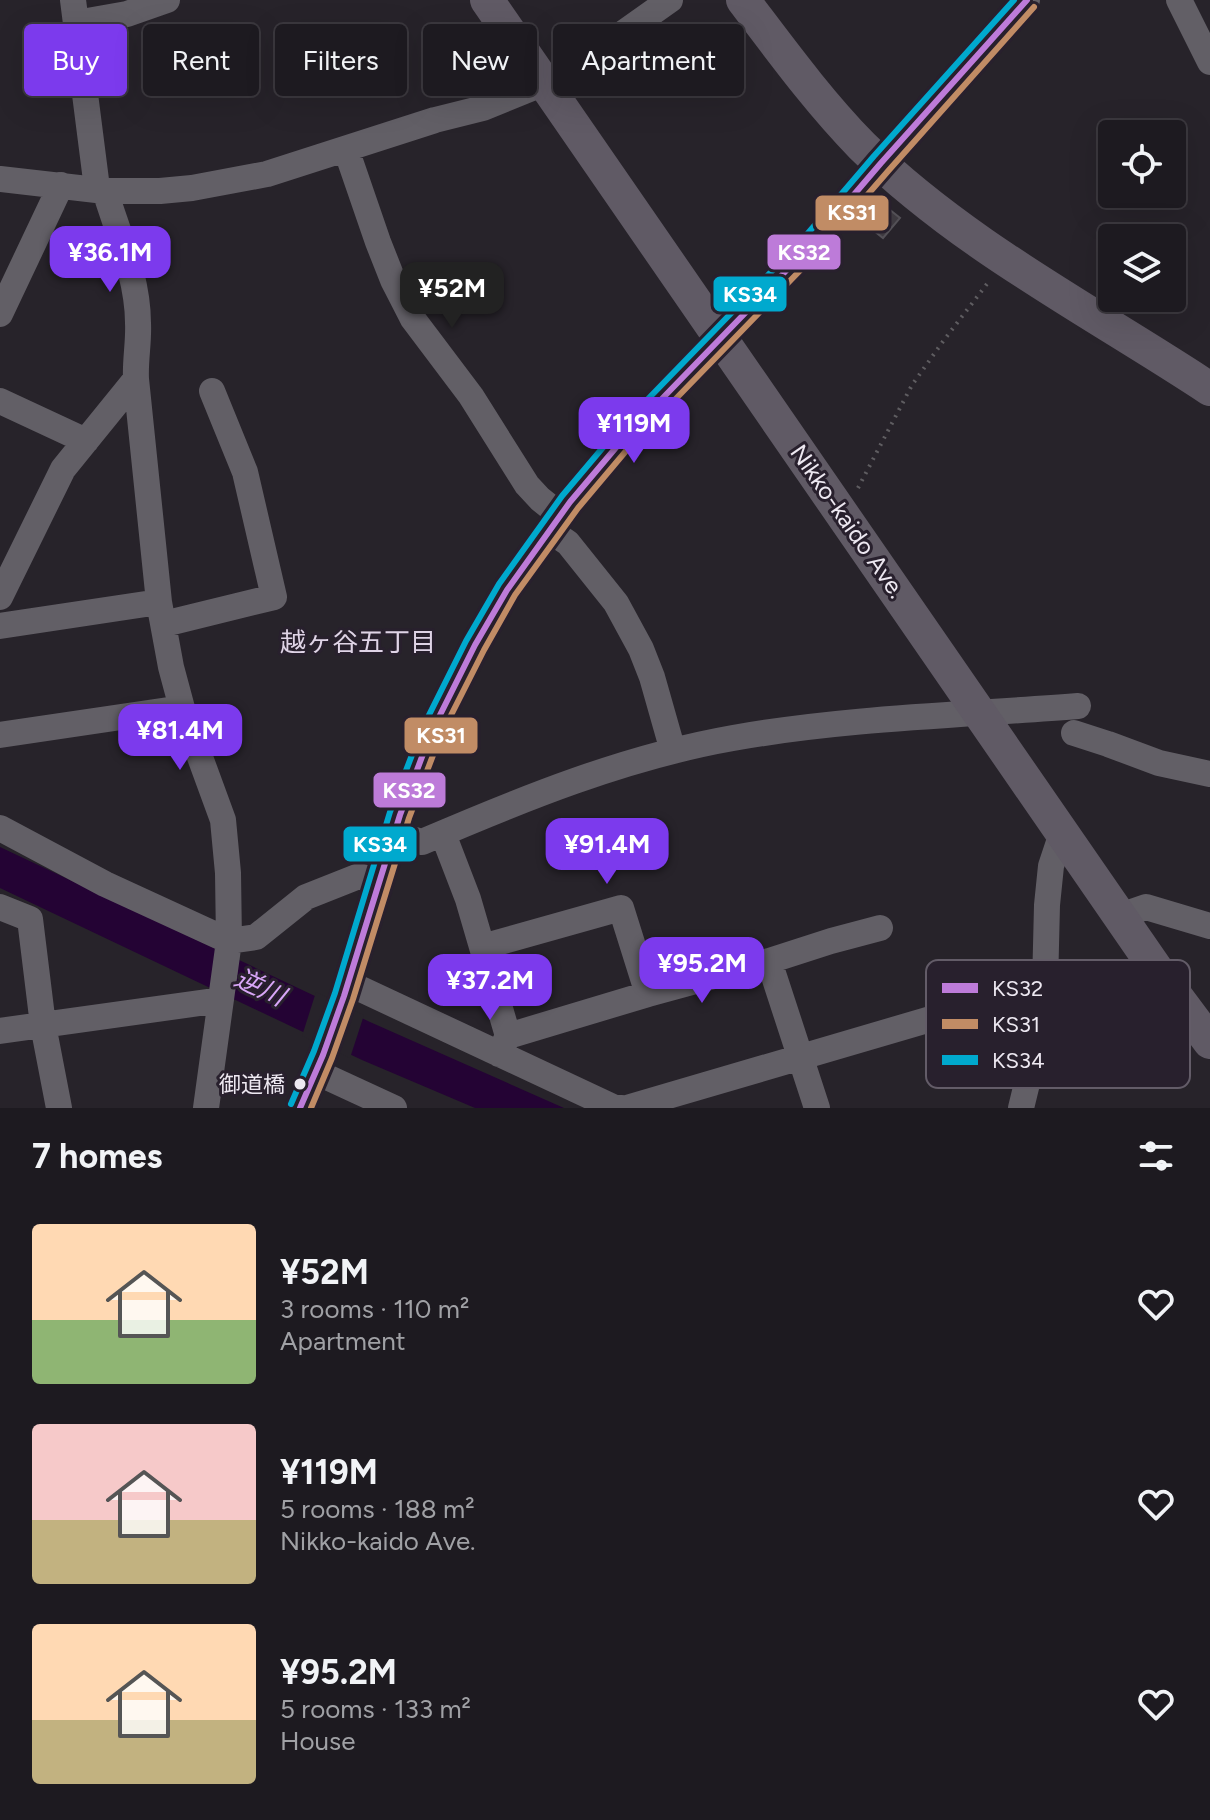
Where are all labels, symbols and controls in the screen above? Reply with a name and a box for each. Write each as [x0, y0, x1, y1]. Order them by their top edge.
chip: Buy [24, 24, 127, 96]
chip: Rent [143, 24, 259, 96]
chip: Filters [275, 24, 407, 96]
chip: New [423, 24, 537, 96]
chip: Apartment [553, 24, 744, 96]
map controls [1098, 120, 1186, 312]
button: locate [1098, 120, 1186, 208]
line badge: KS31 [814, 194, 890, 232]
text: KS31 [827, 199, 877, 226]
button: layers [1098, 224, 1186, 312]
pin: ¥36.1M [45, 226, 175, 294]
line badge: KS32 [766, 233, 842, 271]
text: ¥36.1M [68, 236, 152, 268]
text: KS32 [778, 239, 830, 266]
pin: ¥52M [405, 262, 499, 330]
text: ¥52M [418, 272, 486, 304]
line badge: KS34 [712, 275, 788, 313]
text: KS34 [723, 281, 777, 308]
pin: ¥119M [578, 397, 690, 465]
text: ¥119M [597, 407, 671, 439]
street label: Nikko-kaido Ave. [784, 439, 912, 603]
district label: 越ヶ谷五丁目 [280, 626, 436, 658]
pin: ¥81.4M [115, 704, 245, 772]
text: ¥81.4M [136, 714, 224, 746]
line badge: KS31 [403, 716, 479, 755]
text: KS31 [416, 722, 466, 749]
line badge: KS32 [372, 771, 447, 809]
text: KS32 [383, 777, 435, 804]
pin: ¥91.4M [542, 818, 672, 886]
line badge: KS34 [342, 825, 418, 863]
text: ¥91.4M [564, 828, 650, 860]
text: KS34 [353, 831, 407, 858]
pin: ¥95.2M [637, 937, 767, 1005]
text: ¥95.2M [657, 947, 747, 979]
pin: ¥37.2M [425, 954, 555, 1022]
legend [926, 960, 1190, 1088]
water label: 逆川 [230, 962, 293, 1014]
text: ¥37.2M [446, 964, 534, 996]
text: KS32 [992, 975, 1043, 1002]
text: KS31 [992, 1011, 1040, 1038]
text: KS34 [992, 1047, 1045, 1074]
place label: 御道橋 [219, 1071, 285, 1098]
marker: 御道橋 [292, 1076, 308, 1092]
icon: filters [1134, 1134, 1178, 1178]
text: 7 homes [32, 1136, 162, 1177]
text: ¥52M [280, 1252, 369, 1293]
icon: home [96, 1256, 192, 1352]
icon: heart [1134, 1282, 1178, 1326]
text: 3 rooms · 110 m² [280, 1293, 469, 1325]
text: Apartment [280, 1325, 406, 1357]
text: ¥119M [280, 1452, 378, 1493]
icon: home [96, 1456, 192, 1552]
icon: heart [1134, 1482, 1178, 1526]
text: 5 rooms · 188 m² [280, 1493, 475, 1525]
text: Nikko-kaido Ave. [280, 1525, 476, 1557]
text: ¥95.2M [280, 1652, 397, 1693]
icon: home [96, 1656, 192, 1752]
icon: heart [1134, 1682, 1178, 1726]
text: 5 rooms · 133 m² [280, 1693, 471, 1725]
text: House [280, 1725, 355, 1757]

